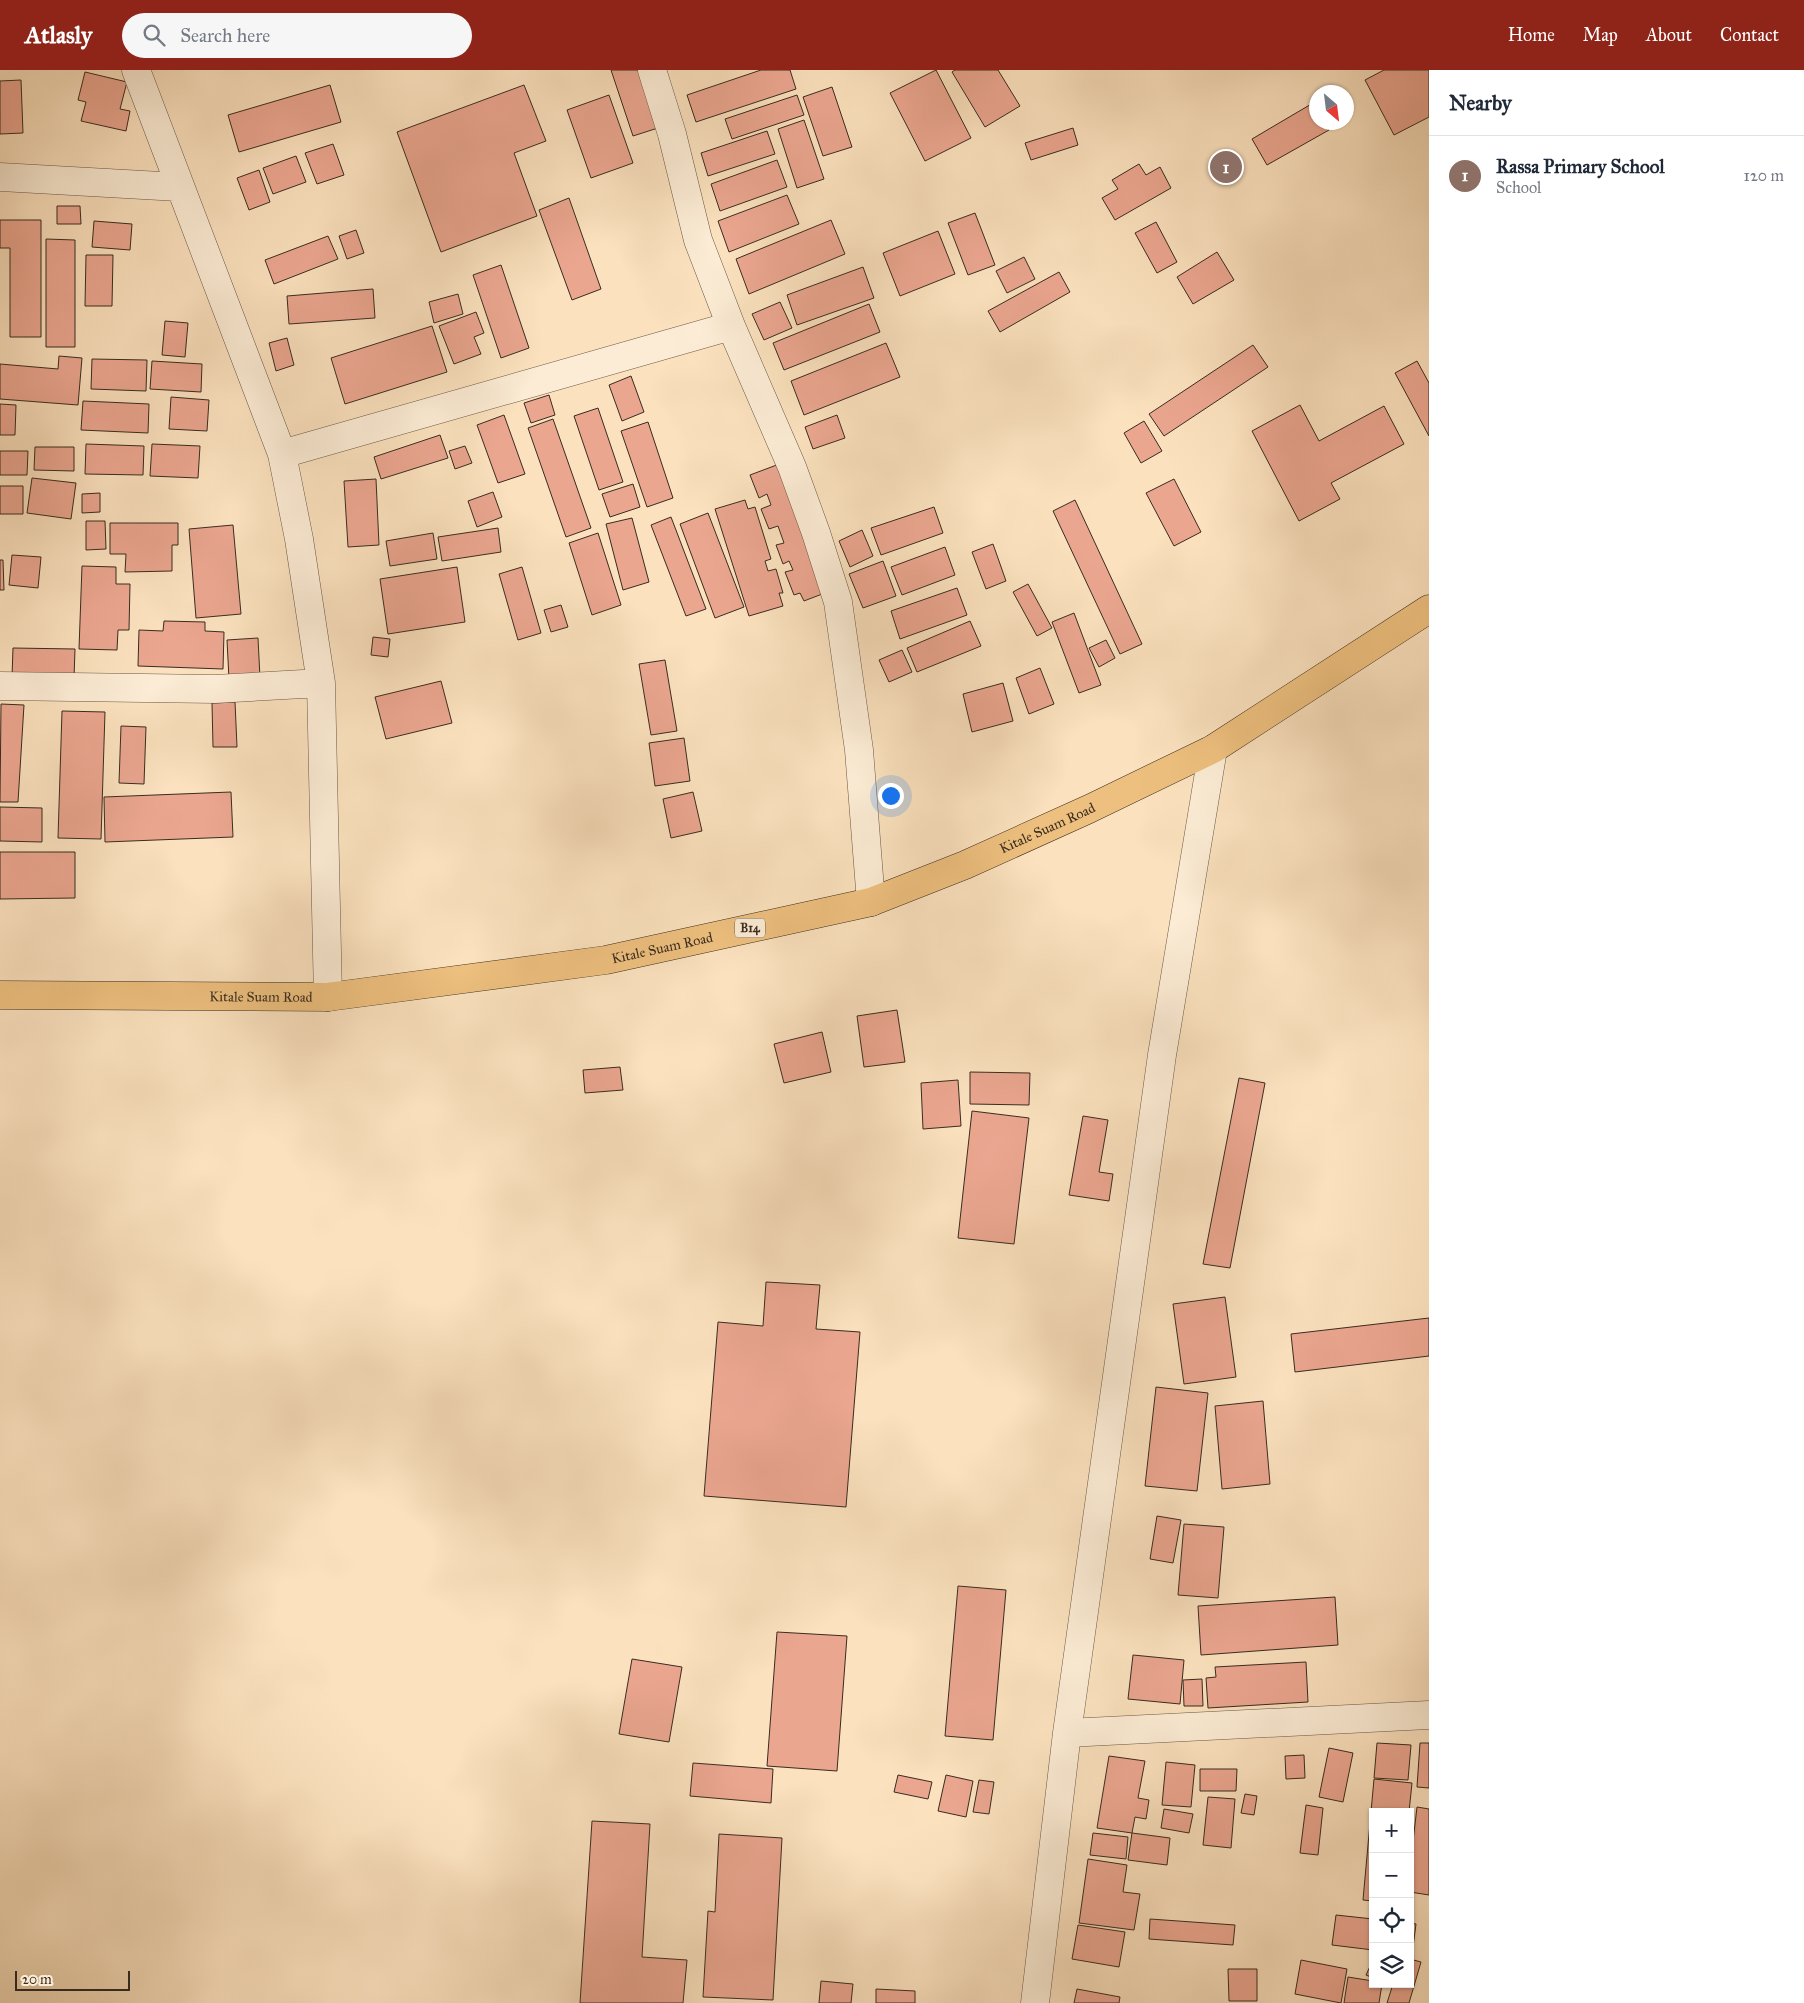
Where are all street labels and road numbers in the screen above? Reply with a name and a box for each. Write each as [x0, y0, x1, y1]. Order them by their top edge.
street label: Kitale Suam Road [997, 799, 1098, 857]
road number: B14 [735, 918, 765, 938]
street label: Kitale Suam Road [610, 928, 714, 967]
street label: Kitale Suam Road [209, 988, 313, 1005]

